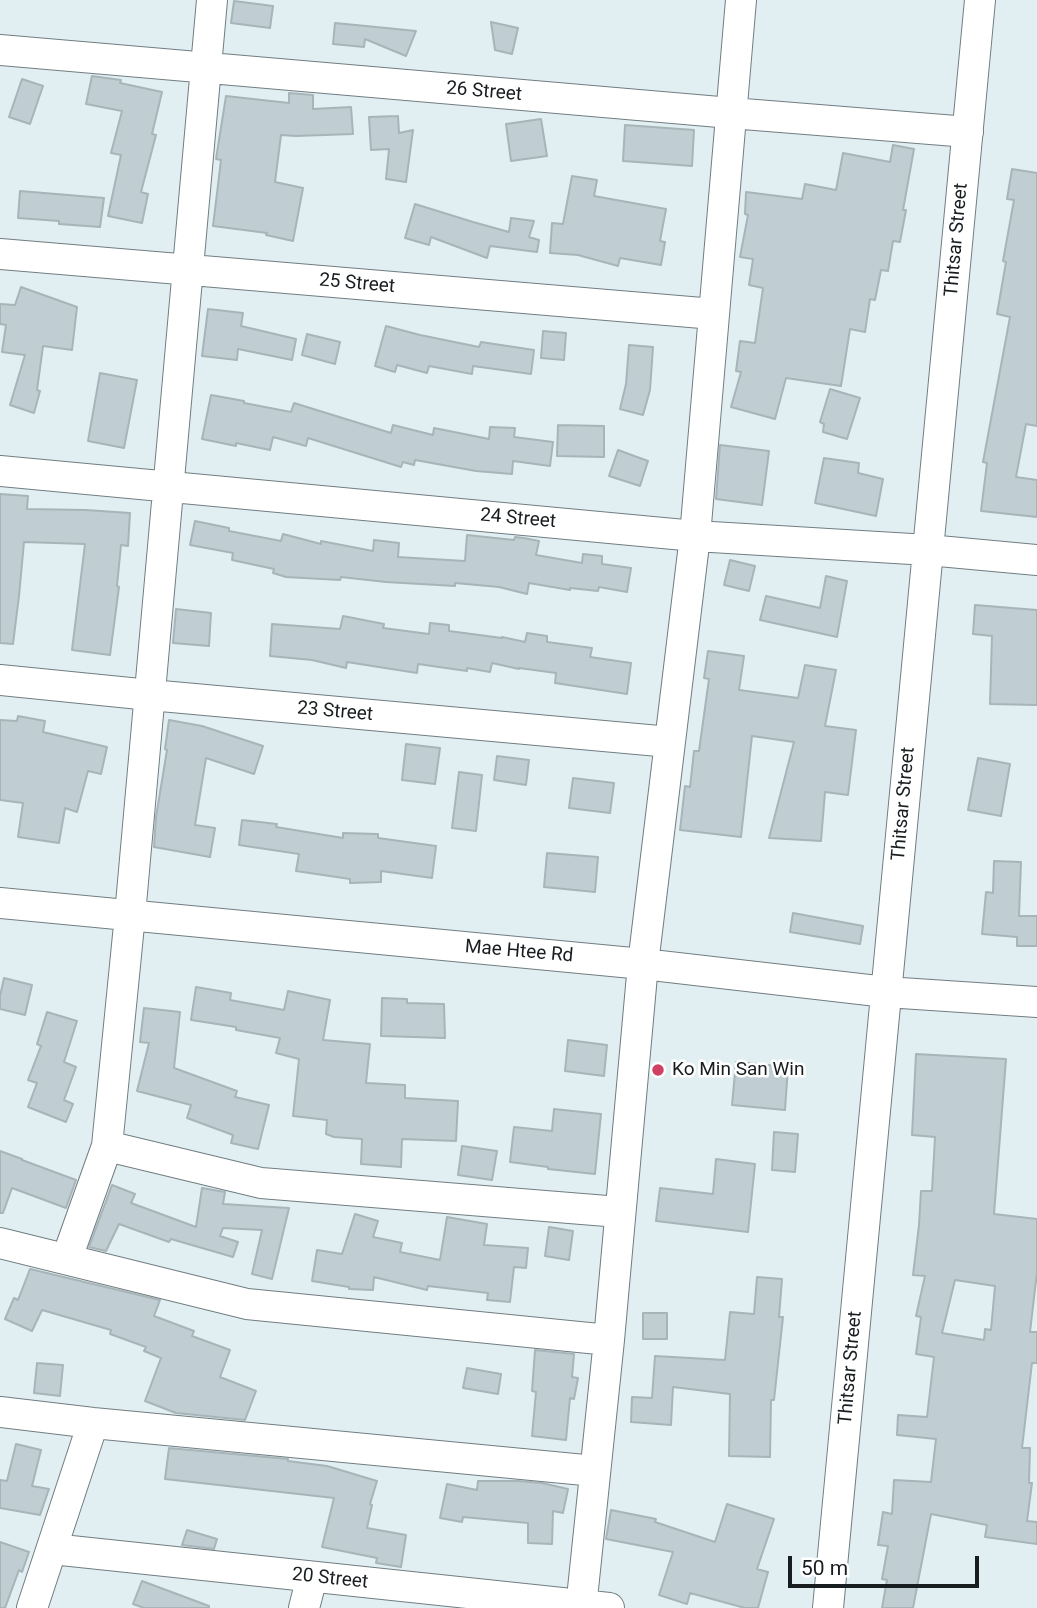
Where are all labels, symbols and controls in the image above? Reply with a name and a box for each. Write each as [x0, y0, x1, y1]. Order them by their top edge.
street label: 26 Street [445, 77, 523, 107]
street label: Thitsar Street [941, 182, 973, 298]
street label: 25 Street [318, 269, 396, 299]
street label: 24 Street [479, 504, 557, 534]
street label: 23 Street [296, 697, 374, 727]
street label: Thitsar Street [888, 746, 920, 862]
street label: Mae Htee Rd [464, 936, 574, 968]
place label: Ko Min San Win [672, 1059, 804, 1081]
marker: Ko Min San Win [650, 1062, 666, 1078]
street label: Thitsar Street [835, 1310, 867, 1426]
scale bar [792, 1542, 983, 1586]
text: 50 m [801, 1556, 848, 1580]
street label: 20 Street [291, 1564, 369, 1594]

